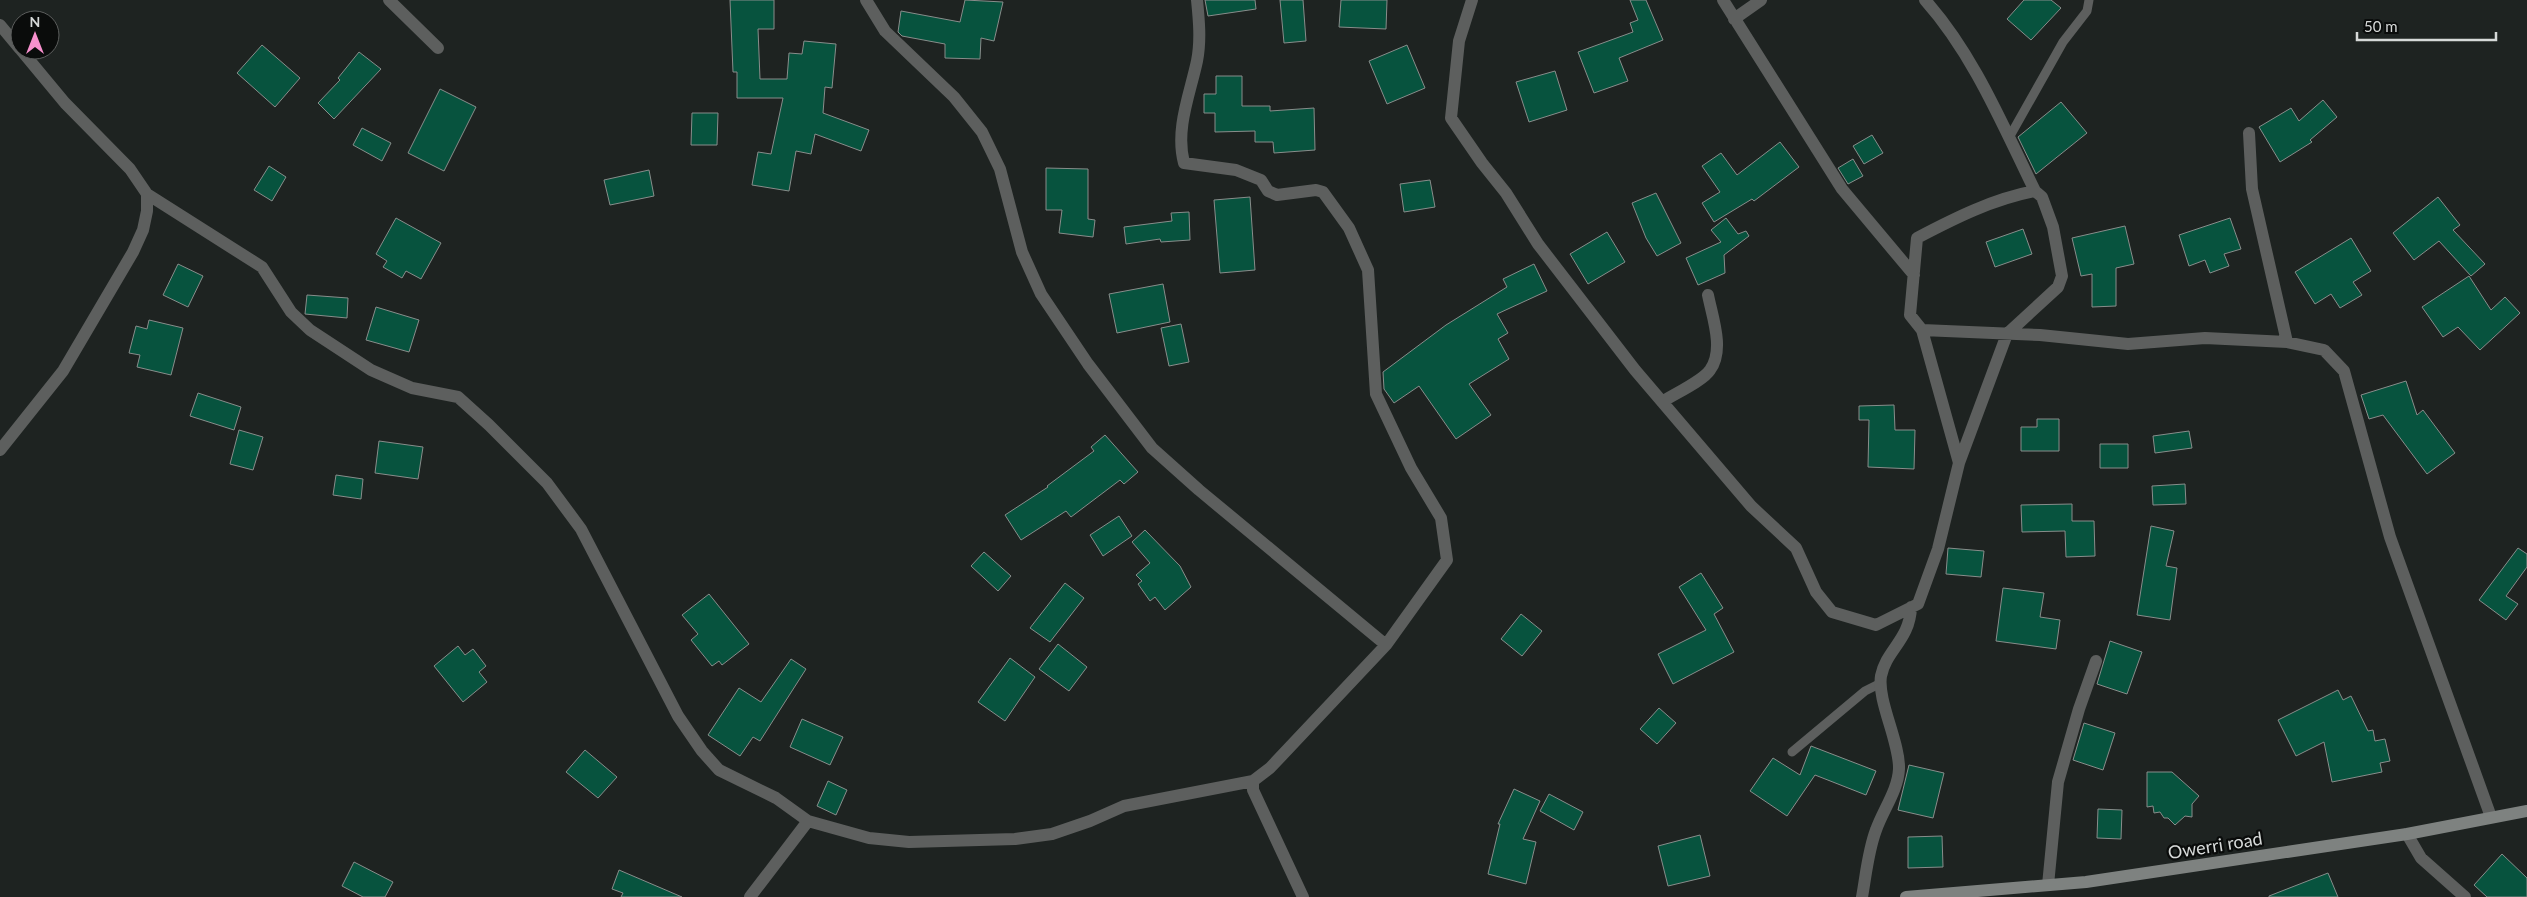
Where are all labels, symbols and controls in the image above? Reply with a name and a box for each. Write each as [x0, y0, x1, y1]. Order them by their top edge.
north arrow [10, 10, 60, 60]
scale bar [2357, 10, 2496, 42]
text: N [30, 13, 40, 30]
text: 50 m [2364, 17, 2398, 35]
street label: Owerri road [2166, 827, 2264, 863]

